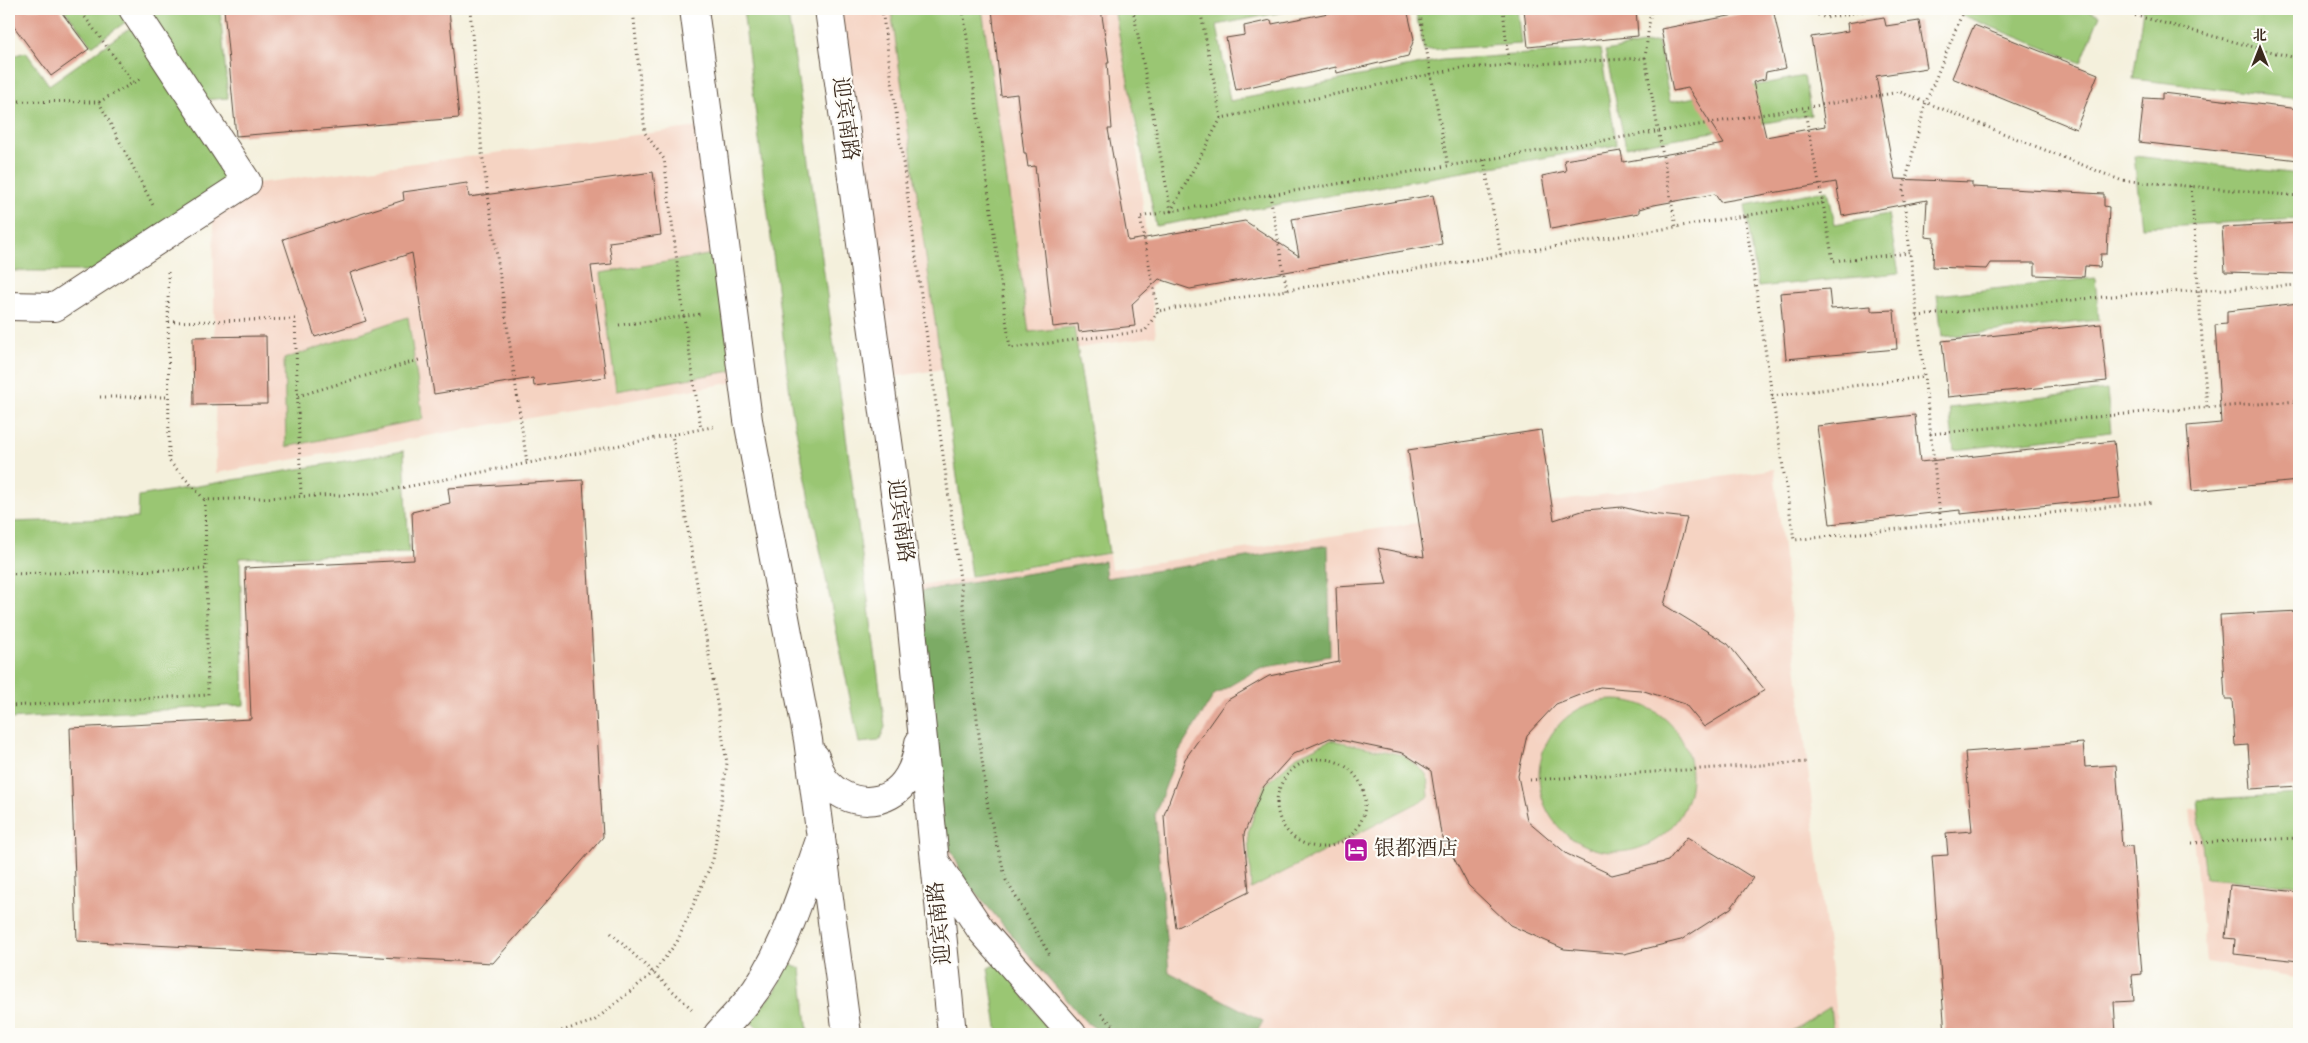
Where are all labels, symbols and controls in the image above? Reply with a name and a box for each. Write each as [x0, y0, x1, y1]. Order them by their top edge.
north arrow [2236, 22, 2286, 72]
text: 北 [2253, 27, 2267, 47]
street label: 迎宾南路 [823, 75, 865, 163]
street label: 迎宾南路 [878, 477, 920, 565]
place label: 银都酒店 [1374, 835, 1458, 865]
hotel icon: 银都酒店 [1343, 837, 1369, 863]
street label: 迎宾南路 [922, 880, 960, 966]

